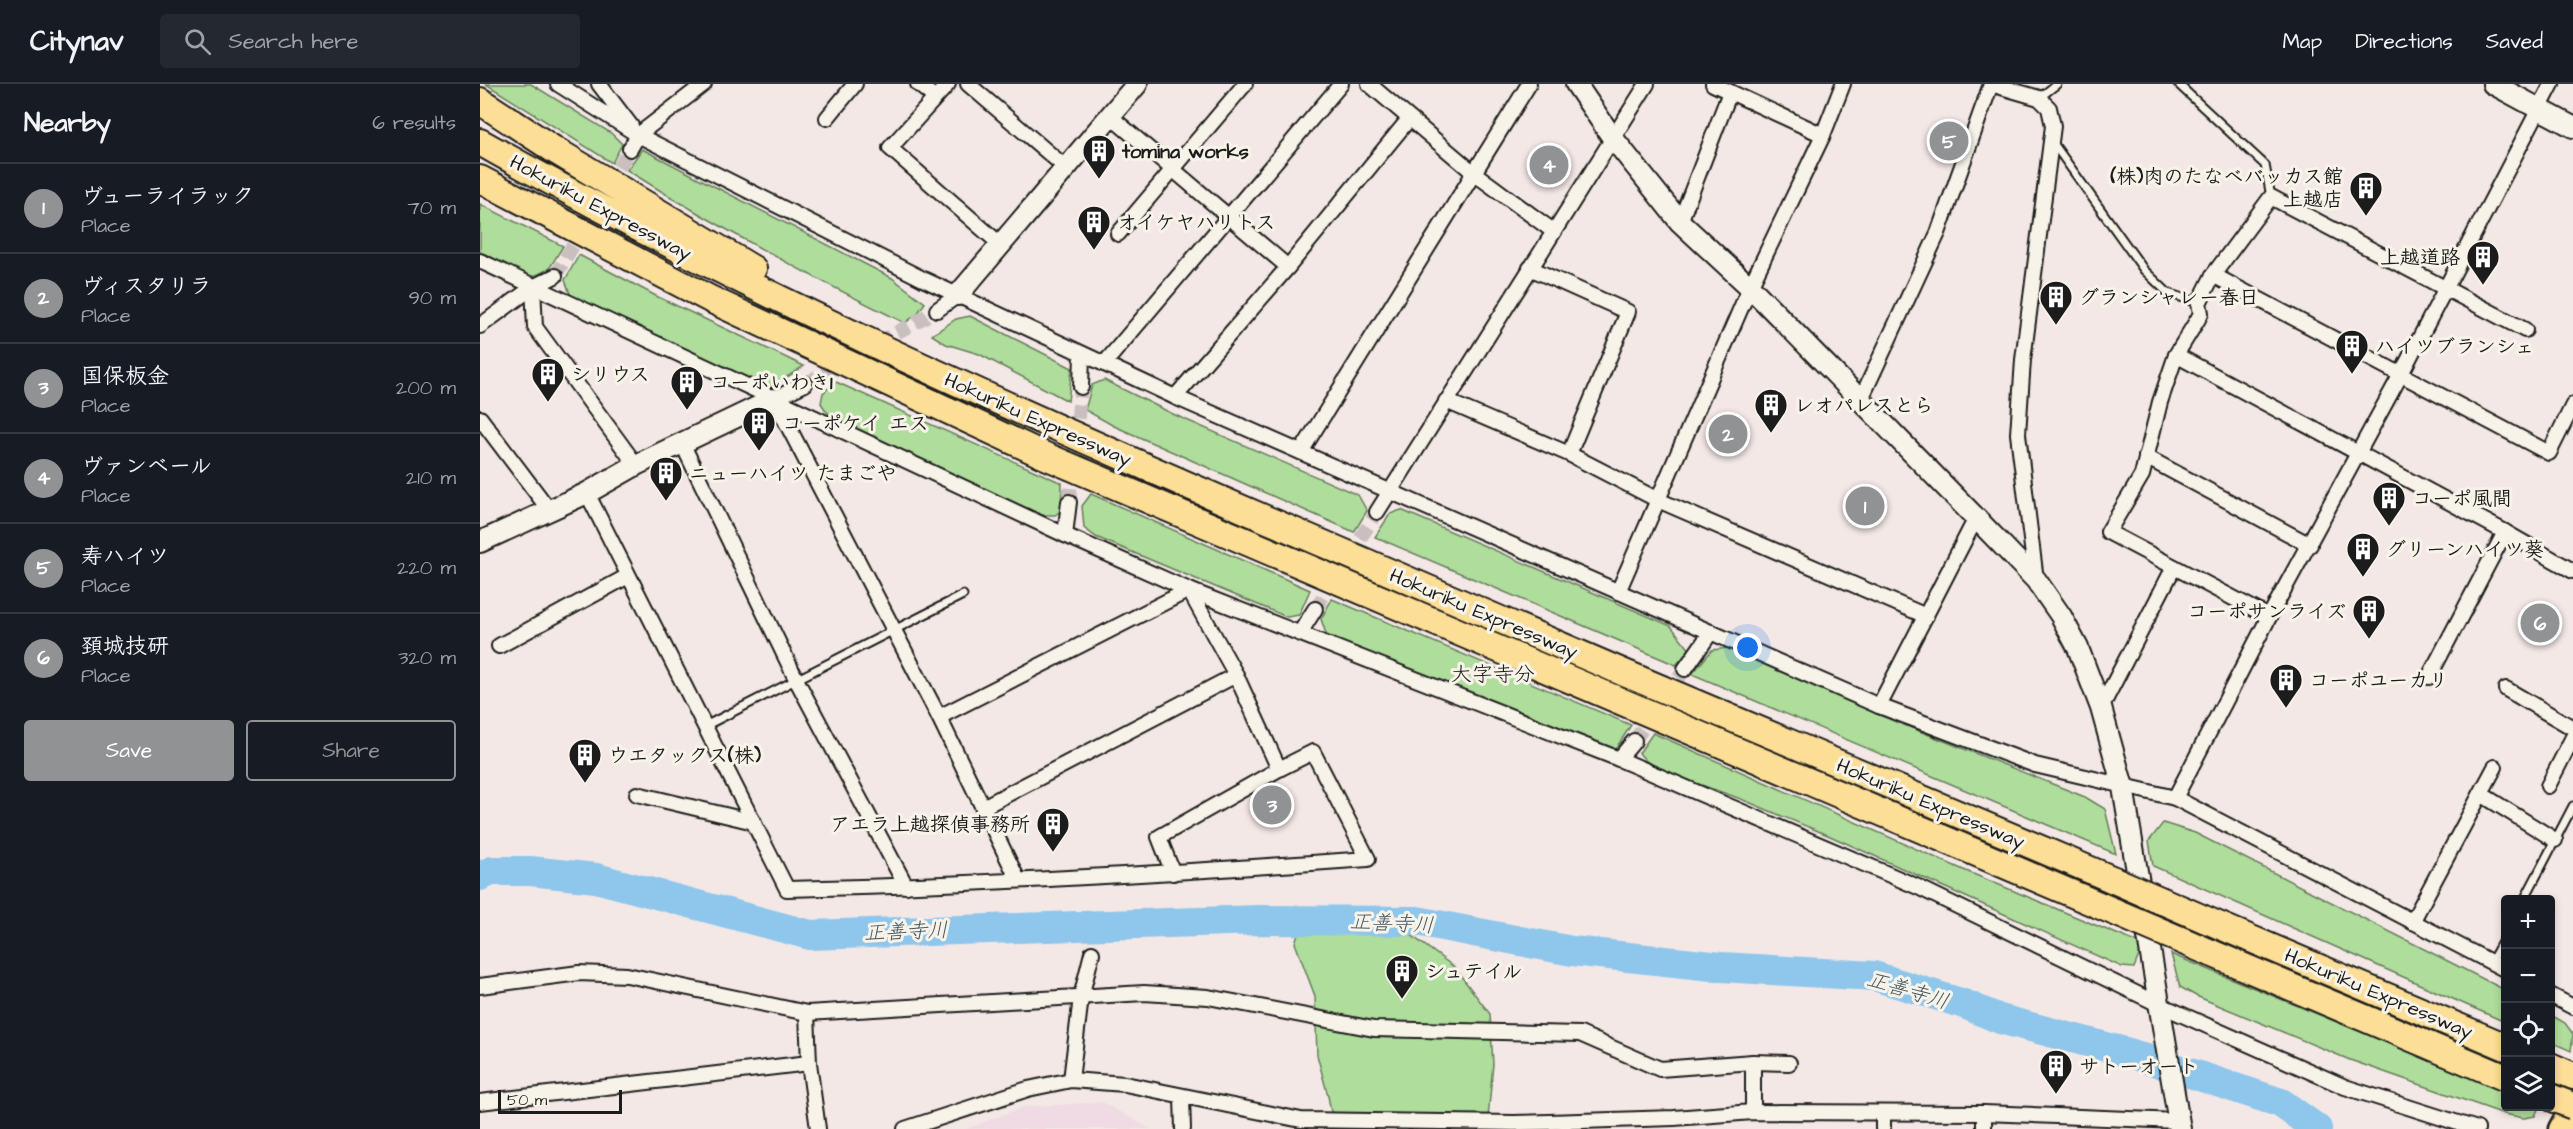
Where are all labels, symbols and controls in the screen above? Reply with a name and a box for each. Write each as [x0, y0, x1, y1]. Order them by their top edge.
search box [160, 14, 580, 68]
text: Citynav [30, 22, 124, 61]
icon: search [181, 25, 214, 58]
text: Search here [229, 26, 358, 57]
text: Map [2282, 27, 2322, 56]
text: Directions [2355, 27, 2453, 56]
text: Saved [2486, 27, 2543, 56]
text: Nearby [24, 105, 111, 141]
text: 6 results [372, 109, 456, 137]
pin: 5 [1930, 118, 1968, 164]
building icon: tomina works [1081, 133, 1117, 180]
place label: tomina works [1121, 138, 1249, 166]
pin: 4 [1530, 142, 1568, 188]
street label: Hokuriku Expressway [504, 148, 696, 269]
place label: (株)肉のたなべバッカス館 上越店 [2109, 163, 2343, 214]
building icon: (株)肉のたなべバッカス館 上越店 [2348, 170, 2384, 217]
text: ヴューライラック [81, 181, 254, 212]
text: 1 [42, 194, 45, 222]
text: 70 m [408, 194, 456, 222]
building icon: オイケヤハリトス [1076, 204, 1112, 251]
place label: オイケヤハリトス [1117, 209, 1275, 237]
text: Place [81, 212, 131, 240]
building icon: 上越道路 [2465, 239, 2501, 286]
place label: 上越道路 [2380, 244, 2461, 272]
text: ヴィスタリラ [81, 271, 211, 302]
building icon: グランシャレー春日 [2038, 279, 2074, 326]
text: 2 [38, 284, 49, 312]
text: 90 m [408, 284, 456, 312]
place label: グランシャレー春日 [2079, 284, 2259, 312]
text: Place [81, 302, 131, 330]
building icon: ハイツブランシェ [2334, 328, 2370, 375]
place label: ハイツブランシェ [2375, 333, 2534, 361]
building icon: シリウス [530, 356, 566, 403]
text: 国保板金 [81, 361, 169, 392]
place label: シリウス [571, 361, 650, 389]
building icon: コーポいわき1 [669, 364, 705, 411]
street label: Hokuriku Expressway [939, 366, 1136, 475]
place label: コーポいわき1 [710, 369, 833, 397]
text: 3 [38, 374, 49, 402]
text: 200 m [396, 374, 456, 402]
building icon: レオパレスとら [1753, 387, 1789, 434]
text: Place [81, 392, 131, 420]
place label: レオパレスとら [1794, 392, 1934, 420]
building icon: コーポケイ エス [741, 405, 777, 452]
place label: コーポケイ エス [782, 410, 929, 438]
pin: 2 [1708, 412, 1748, 456]
text: ヴァンベール [81, 451, 212, 482]
building icon: ニューハイツ たまごや [648, 455, 684, 502]
place label: ニューハイツ たまごや [689, 460, 897, 488]
text: 4 [37, 464, 50, 492]
text: 210 m [406, 464, 456, 492]
building icon: コーポ風間 [2371, 480, 2407, 527]
text: Place [81, 482, 131, 510]
pin: 1 [1846, 484, 1884, 528]
place label: コーポ風間 [2412, 485, 2512, 513]
building icon: グリーンハイツ葵 [2345, 531, 2381, 578]
place label: グリーンハイツ葵 [2386, 536, 2544, 564]
text: 寿ハイツ [81, 541, 169, 572]
text: 5 [36, 554, 51, 582]
text: 220 m [397, 554, 456, 582]
street label: Hokuriku Expressway [1385, 562, 1582, 667]
text: Place [81, 572, 131, 600]
building icon: コーポサンライズ [2351, 593, 2387, 640]
place label: コーポサンライズ [2187, 598, 2346, 626]
pin: 6 [2520, 600, 2560, 646]
text: 頚城技研 [81, 631, 169, 662]
your location [1733, 633, 1762, 662]
text: 6 [37, 644, 50, 672]
text: 320 m [398, 644, 456, 672]
district label: 大字寺分 [1451, 660, 1535, 689]
text: Place [81, 662, 131, 690]
building icon: コーポユーカリ [2268, 662, 2304, 709]
place label: コーポユーカリ [2309, 667, 2449, 695]
button: Save [24, 720, 234, 781]
button: Share [246, 720, 456, 781]
building icon: ウエタックス(株) [567, 737, 603, 784]
place label: ウエタックス(株) [608, 742, 761, 770]
street label: Hokuriku Expressway [1832, 752, 2029, 857]
pin: 3 [1252, 782, 1292, 828]
building icon: アエラ上越探偵事務所 [1035, 806, 1071, 853]
place label: アエラ上越探偵事務所 [830, 811, 1030, 839]
map controls [2501, 895, 2555, 1111]
button: + [2501, 895, 2555, 949]
water label: 正善寺川 [1349, 907, 1435, 940]
water label: 正善寺川 [864, 916, 948, 947]
street label: Hokuriku Expressway [2280, 942, 2477, 1047]
button: − [2501, 949, 2555, 1003]
building icon: シュテイル [1384, 953, 1420, 1000]
place label: シュテイル [1425, 958, 1523, 986]
water label: 正善寺川 [1863, 964, 1952, 1017]
button: locate [2501, 1003, 2555, 1057]
building icon: サトーオート [2038, 1048, 2074, 1095]
place label: サトーオート [2079, 1053, 2199, 1081]
button: layers [2501, 1057, 2555, 1111]
scale bar [498, 1087, 622, 1114]
text: 50 m [507, 1089, 547, 1111]

